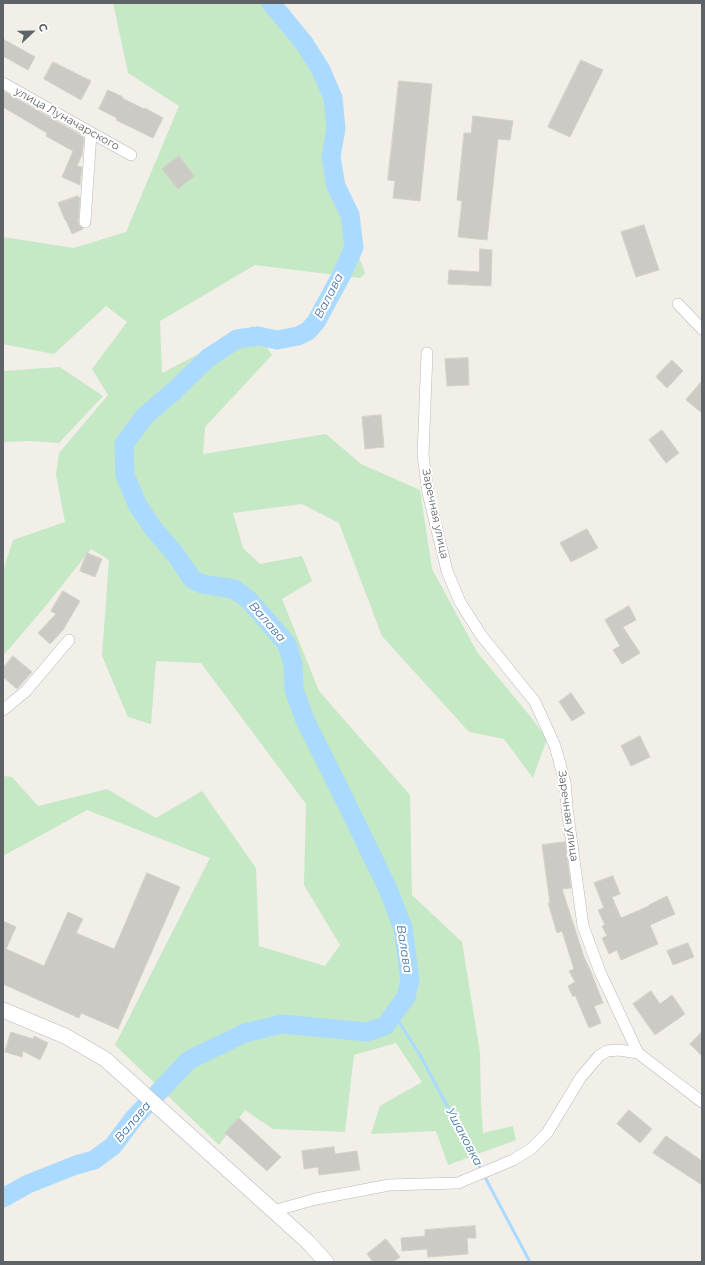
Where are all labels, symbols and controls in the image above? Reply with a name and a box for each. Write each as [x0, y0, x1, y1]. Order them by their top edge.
north arrow [12, 12, 52, 52]
text: С [35, 21, 51, 34]
street label: улица Луначарского [12, 85, 122, 153]
water label: Валава [312, 271, 346, 321]
street label: Заречная улица [419, 468, 451, 560]
water label: Валава [246, 599, 288, 645]
street label: Заречная улица [555, 770, 581, 862]
water label: Валава [393, 924, 415, 974]
water label: Валава [112, 1099, 154, 1145]
water label: Ушаковка [443, 1105, 485, 1169]

